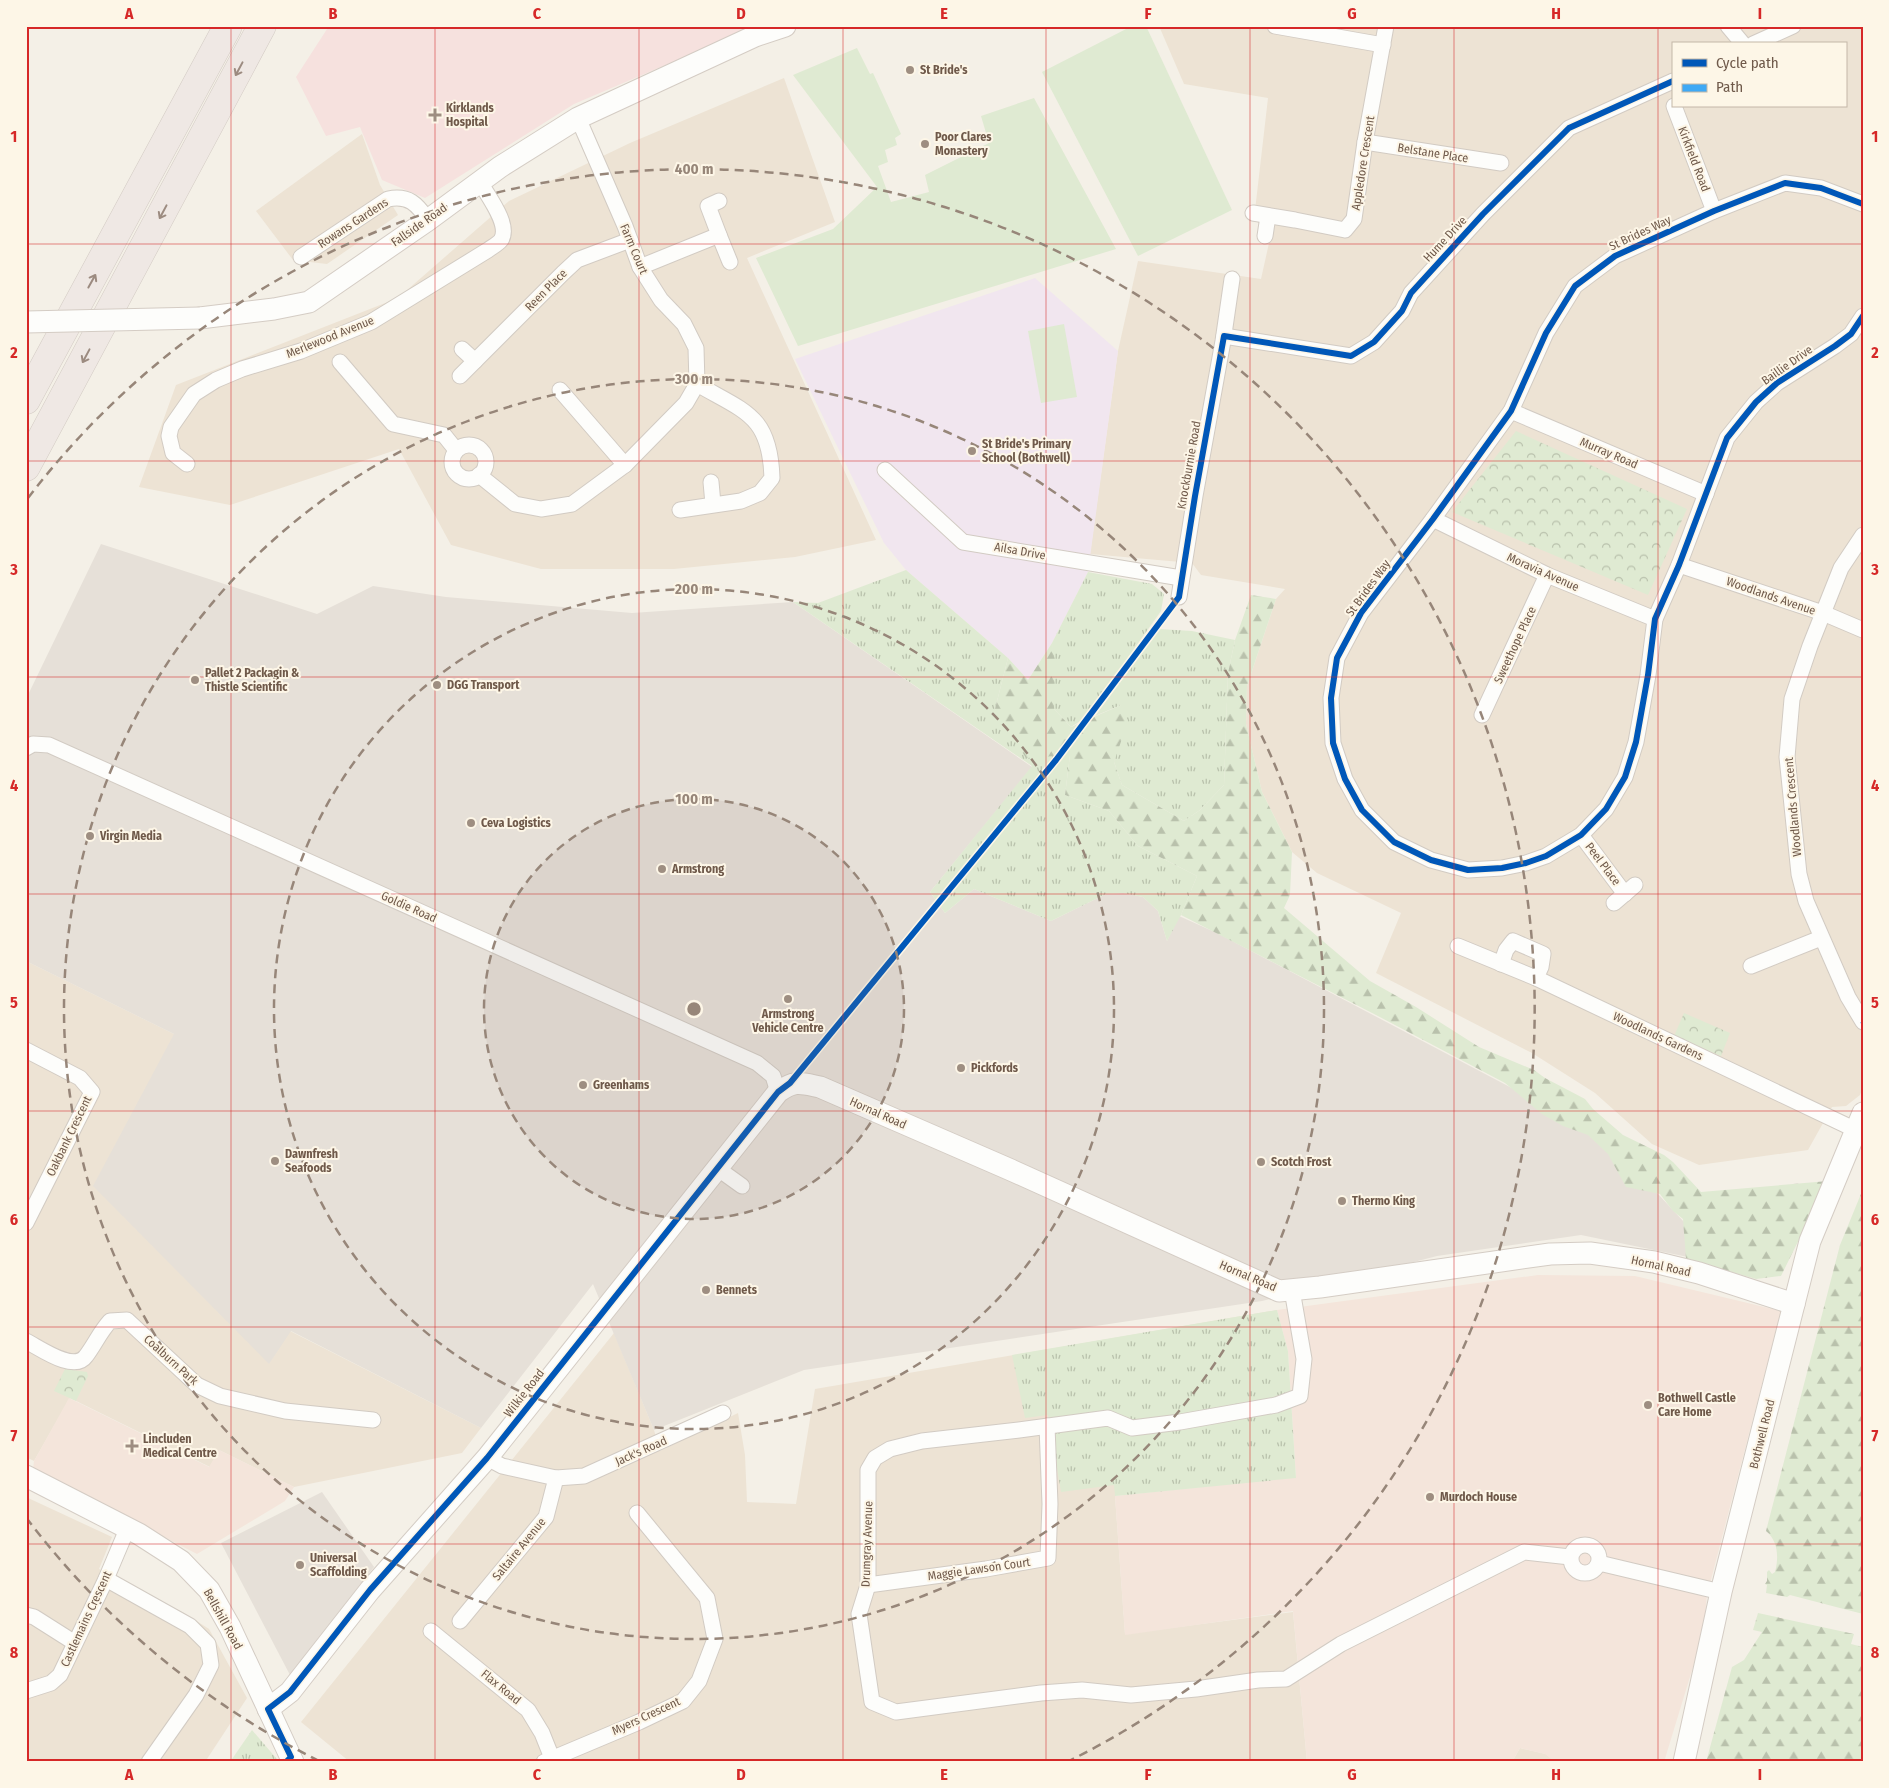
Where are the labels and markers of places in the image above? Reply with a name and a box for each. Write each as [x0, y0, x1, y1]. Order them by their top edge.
place label: St Bride's [920, 63, 968, 77]
marker: St Bride's [904, 64, 916, 76]
place label: Kirklands Hospital [446, 101, 495, 129]
marker: Kirklands Hospital [428, 108, 442, 122]
place label: Poor Clares Monastery [935, 130, 992, 158]
marker: Poor Clares Monastery [919, 138, 931, 150]
place label: St Bride's Primary School (Bothwell) [982, 437, 1071, 465]
marker: St Bride's Primary School (Bothwell) [966, 445, 978, 457]
place label: Pallet 2 Packagin & Thistle Scientific [205, 666, 300, 694]
marker: Pallet 2 Packagin & Thistle Scientific [189, 674, 201, 686]
place label: DGG Transport [447, 678, 520, 692]
marker: DGG Transport [431, 679, 443, 691]
place label: Ceva Logistics [481, 816, 552, 830]
marker: Ceva Logistics [465, 817, 477, 829]
place label: Virgin Media [99, 829, 162, 843]
marker: Virgin Media [84, 830, 96, 842]
place label: Armstrong [671, 862, 724, 876]
marker: Armstrong [656, 863, 668, 875]
marker: Armstrong Vehicle Centre [782, 993, 794, 1005]
centre of rings [685, 1000, 703, 1018]
place label: Armstrong Vehicle Centre [751, 1007, 824, 1035]
place label: Pickfords [971, 1061, 1019, 1075]
marker: Pickfords [955, 1062, 967, 1074]
place label: Greenhams [593, 1078, 650, 1092]
marker: Greenhams [577, 1079, 589, 1091]
place label: Dawnfresh Seafoods [285, 1147, 338, 1175]
marker: Dawnfresh Seafoods [269, 1155, 281, 1167]
place label: Scotch Frost [1271, 1155, 1332, 1169]
marker: Scotch Frost [1255, 1156, 1267, 1168]
place label: Thermo King [1352, 1194, 1415, 1208]
marker: Thermo King [1336, 1195, 1348, 1207]
place label: Bennets [716, 1283, 758, 1297]
marker: Bennets [700, 1284, 712, 1296]
place label: Bothwell Castle Care Home [1658, 1391, 1736, 1419]
marker: Bothwell Castle Care Home [1642, 1399, 1654, 1411]
place label: Lincluden Medical Centre [143, 1432, 217, 1460]
marker: Lincluden Medical Centre [125, 1439, 139, 1453]
place label: Murdoch House [1440, 1490, 1517, 1504]
marker: Murdoch House [1424, 1491, 1436, 1503]
place label: Universal Scaffolding [310, 1551, 367, 1579]
marker: Universal Scaffolding [294, 1559, 306, 1571]

